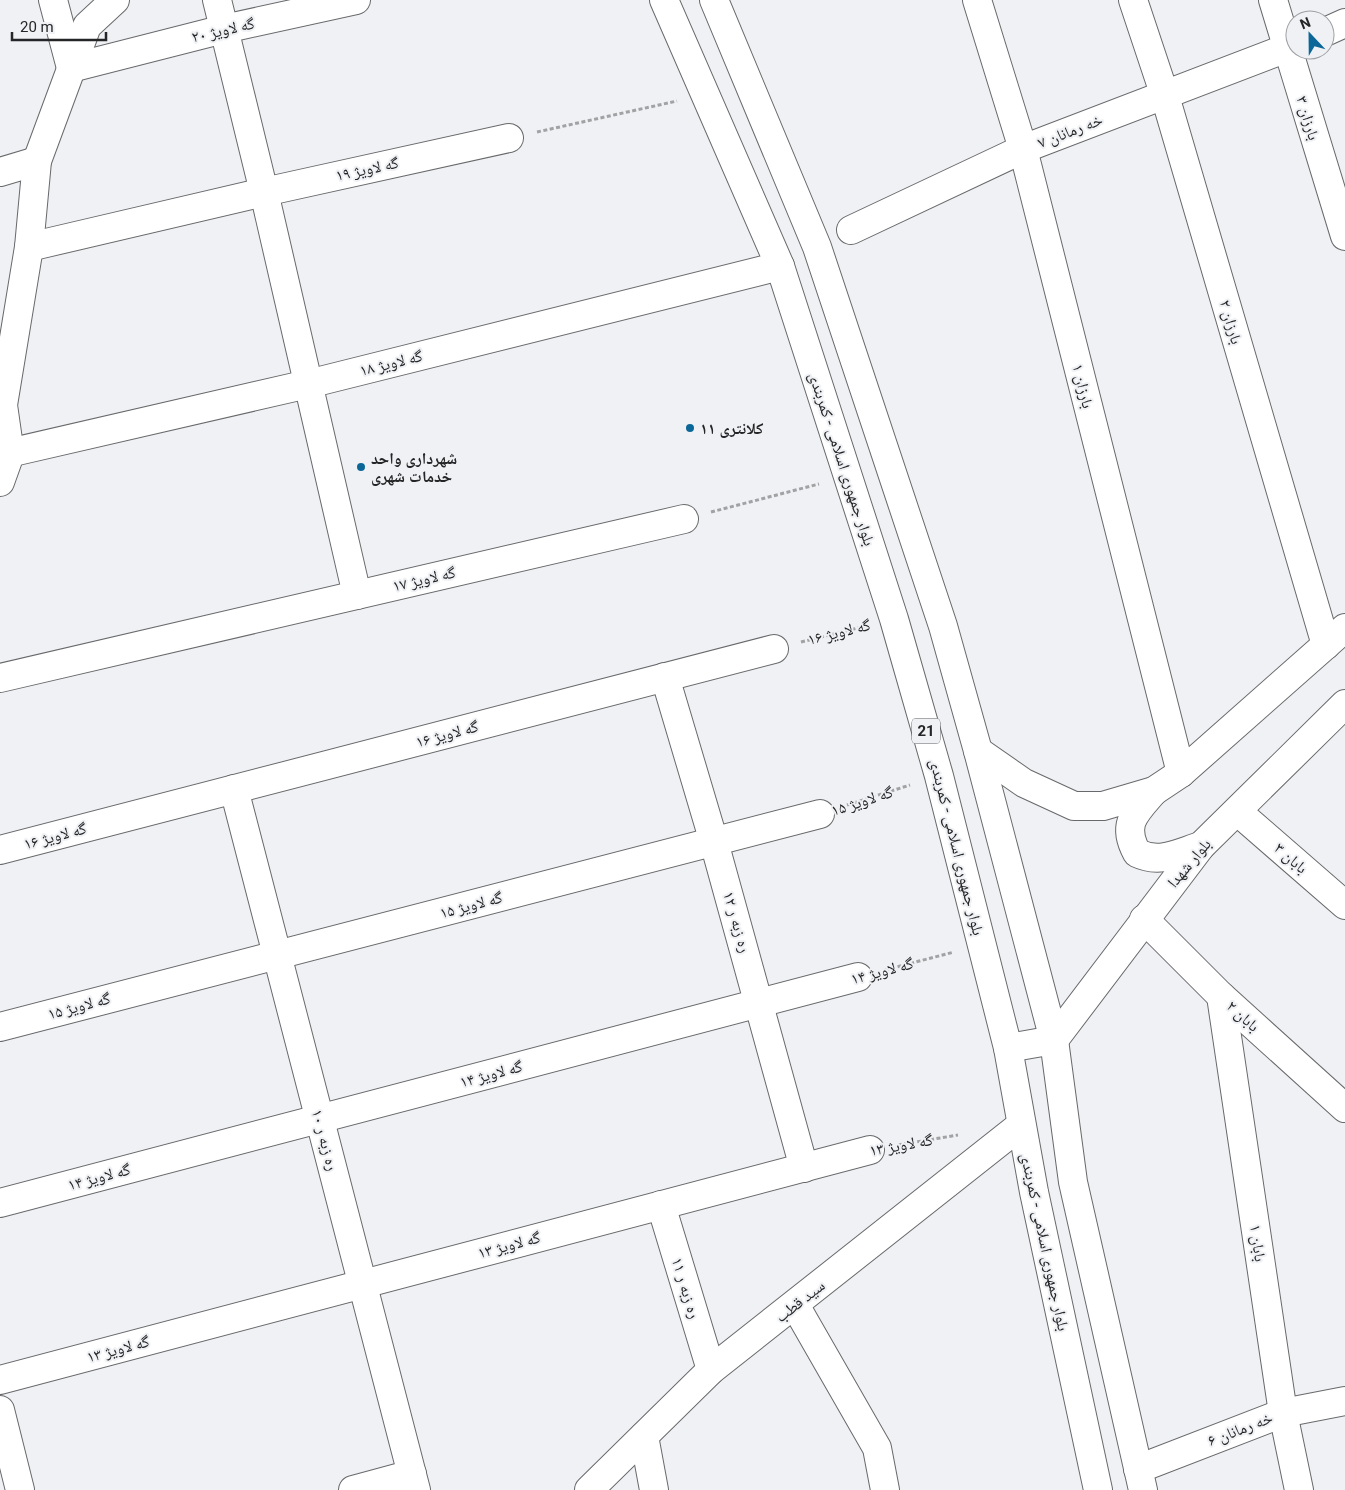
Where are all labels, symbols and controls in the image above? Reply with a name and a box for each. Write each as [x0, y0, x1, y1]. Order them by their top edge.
scale bar [12, 10, 106, 42]
north arrow [1285, 10, 1335, 60]
street label: گه لاویژ ۲۰ [190, 13, 257, 46]
text: N [1298, 14, 1313, 32]
text: 20 m [20, 18, 54, 36]
street label: بارزان ۳ [1291, 94, 1324, 143]
street label: خه رمانان ۷ [1035, 110, 1105, 153]
street label: ۱۹ گه لاویژ [334, 153, 401, 185]
street label: بارزان ۲ [1215, 298, 1246, 347]
street label: گه لاویژ ۱۸ [358, 346, 425, 380]
street label: بارزان ۱ [1067, 362, 1098, 410]
street label: بلوار جمهوری اسلامی - کمربندی [804, 370, 879, 548]
place label: کلانتری ۱۱ [700, 419, 763, 438]
marker: کلانتری ۱۱ [684, 422, 696, 434]
place label: شهرداری واحد خدمات شهری [371, 449, 457, 486]
marker: شهرداری واحد خدمات شهری [355, 461, 367, 473]
street label: گه لاویژ ۱۷ [391, 562, 458, 595]
street label: ۱۶ گه لاویژ [806, 615, 873, 649]
street label: ۱۶ گه لاویژ [414, 716, 481, 751]
road number: 21 [912, 718, 940, 744]
street label: بلوار جمهوری اسلامی - کمربندی [925, 757, 988, 937]
street label: گه لاویژ ۱۵ [829, 782, 896, 820]
street label: ۱۶ گه لاویژ [22, 818, 89, 853]
street label: بلوار شهدا [1163, 835, 1215, 891]
street label: بابان ۳ [1270, 839, 1311, 878]
street label: گه لاویژ ۱۵ [438, 887, 505, 922]
street label: ره زبه ر ۱۲ [719, 889, 755, 955]
street label: گه لاویژ ۱۴ [849, 953, 916, 988]
street label: گه لاویژ ۱۵ [46, 988, 113, 1023]
street label: بابان ۲ [1222, 996, 1263, 1036]
street label: گه لاویژ ۱۴ [458, 1056, 525, 1091]
street label: ره زبه ر ۱۰ [308, 1107, 342, 1173]
street label: گه لاویژ ۱۳ [868, 1130, 934, 1160]
street label: بلوار جمهوری اسلامی - کمربندی [1016, 1151, 1073, 1333]
street label: گه لاویژ ۱۴ [66, 1159, 133, 1194]
street label: بابان ۱ [1245, 1223, 1270, 1263]
street label: گه لاویژ ۱۳ [476, 1227, 543, 1262]
street label: ره زبه ر ۱۱ [668, 1255, 704, 1321]
street label: سید قطب [771, 1276, 829, 1326]
street label: گه لاویژ ۱۳ [85, 1331, 152, 1366]
street label: خه رمانان ۶ [1205, 1408, 1275, 1451]

